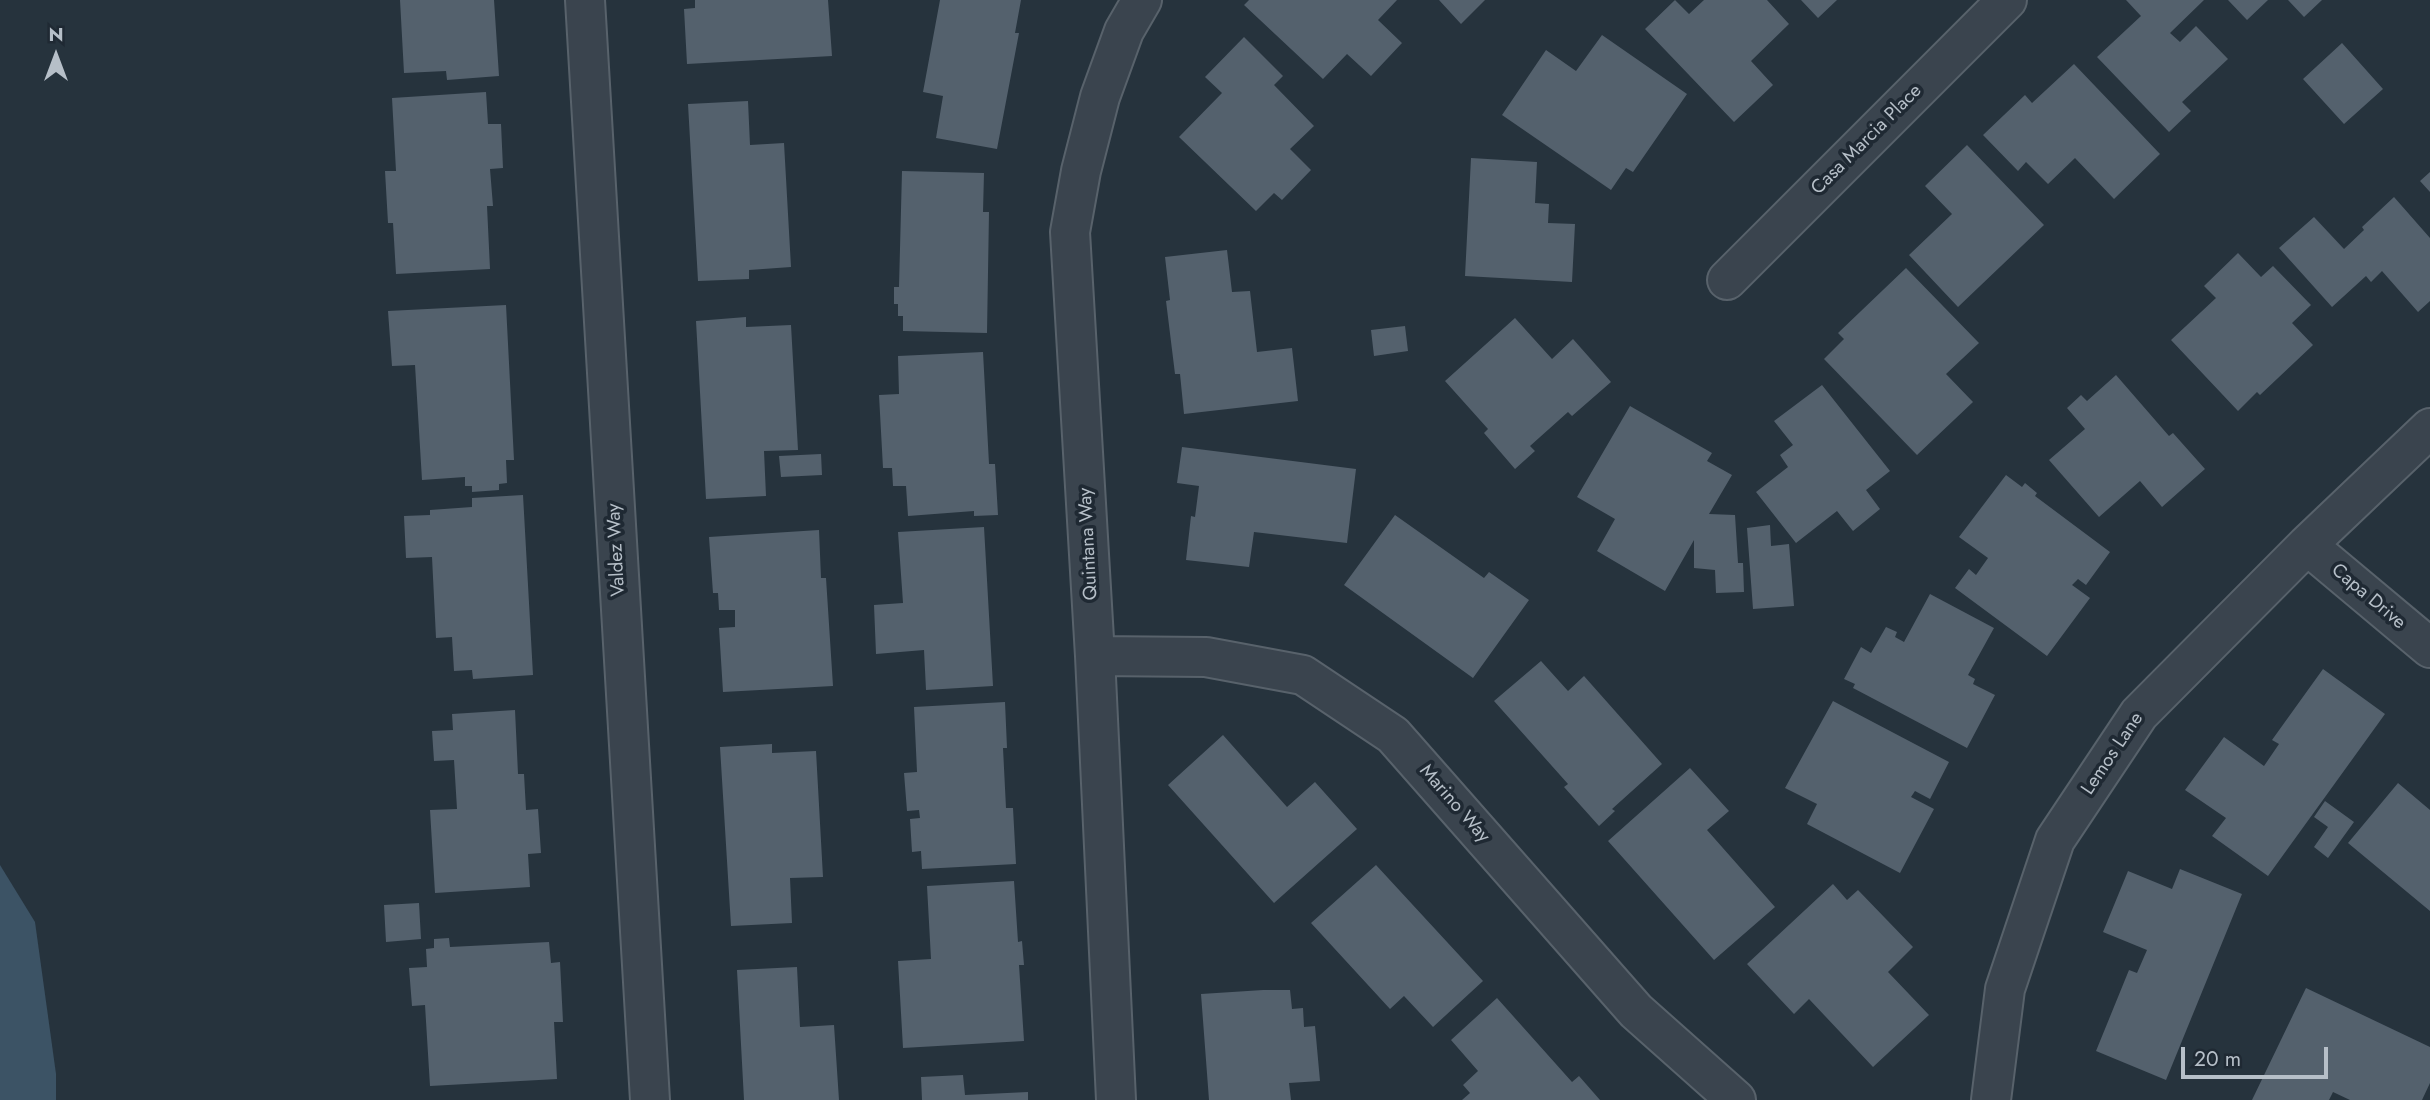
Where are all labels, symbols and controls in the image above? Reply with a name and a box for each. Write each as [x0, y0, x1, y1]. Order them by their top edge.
north arrow [21, 21, 91, 91]
text: N [48, 21, 64, 48]
street label: Casa Marcia Place [1807, 80, 1927, 200]
street label: Quintana Way [1075, 487, 1103, 601]
street label: Valdez Way [603, 503, 631, 597]
street label: Capa Drive [2326, 559, 2410, 635]
street label: Lemos Lane [2077, 709, 2149, 799]
street label: Marino Way [1414, 760, 1494, 848]
scale bar [2185, 1034, 2332, 1078]
text: 20 m [2194, 1044, 2241, 1074]

